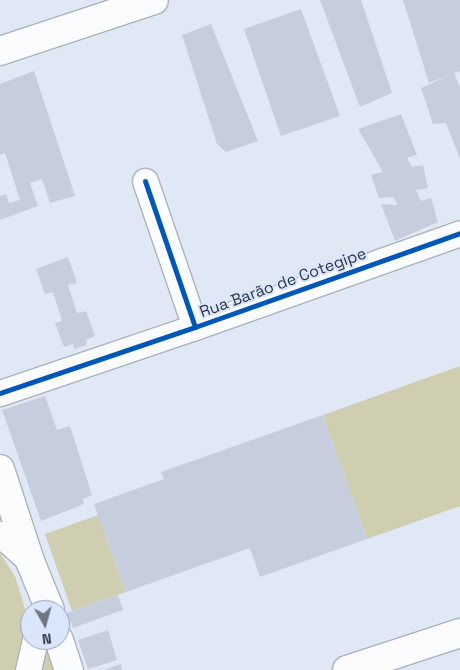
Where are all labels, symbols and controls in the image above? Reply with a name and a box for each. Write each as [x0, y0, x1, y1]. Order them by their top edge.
street label: Rua Barão de Cotegipe [197, 244, 369, 322]
north arrow [20, 600, 70, 650]
text: N [41, 629, 52, 648]

